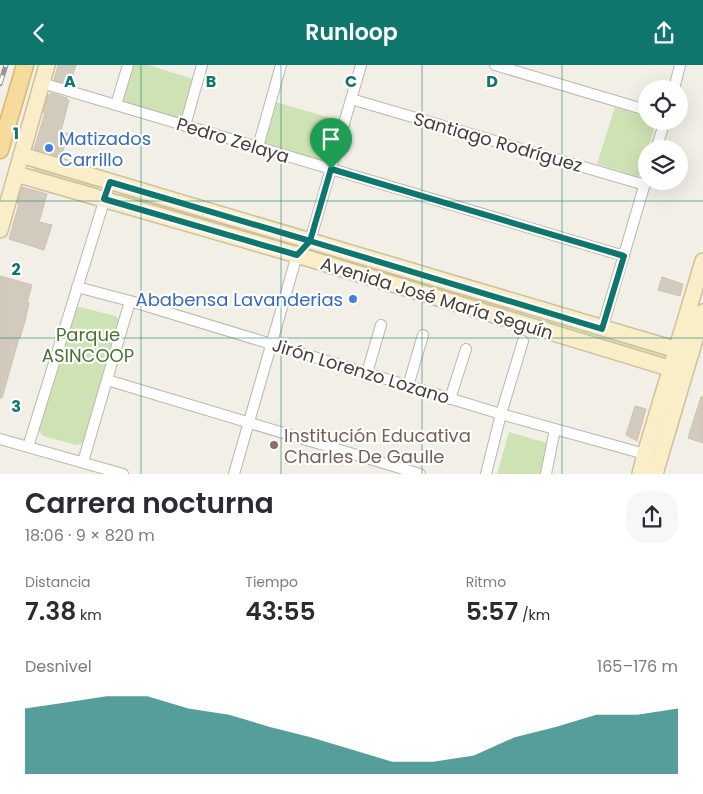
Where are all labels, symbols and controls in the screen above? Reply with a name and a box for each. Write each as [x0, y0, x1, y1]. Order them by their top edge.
text: Runloop [305, 17, 398, 48]
icon: back [25, 19, 53, 47]
icon: share [650, 19, 678, 47]
text: A [64, 70, 76, 93]
text: B [206, 70, 216, 93]
text: C [345, 70, 357, 93]
text: D [486, 70, 498, 93]
map controls [638, 80, 688, 190]
button: locate [638, 80, 688, 130]
street label: Santiago Rodríguez [411, 106, 585, 178]
street label: Pedro Zelaya [174, 111, 292, 169]
pin [310, 118, 352, 169]
text: 1 [13, 122, 19, 145]
icon: arrive [317, 125, 345, 153]
place label: Matizados Carrillo [59, 126, 151, 172]
button: layers [638, 140, 688, 190]
marker: Matizados Carrillo [43, 142, 55, 154]
street label: Avenida José María Seguín [318, 251, 556, 345]
text: 2 [11, 258, 21, 281]
place label: Ababensa Lavanderias [136, 287, 343, 312]
marker: Ababensa Lavanderias [347, 293, 359, 305]
park label: Parque ASINCOOP [42, 322, 134, 368]
street label: Jirón Lorenzo Lozano [269, 332, 453, 410]
text: 3 [11, 395, 21, 418]
place label: Institución Educativa Charles De Gaulle [284, 423, 471, 469]
marker: Institución Educativa Charles De Gaulle [268, 439, 280, 451]
text: Carrera nocturna [25, 484, 274, 523]
button: share [626, 491, 678, 543]
text: 18:06 · 9 × 820 m [25, 524, 155, 547]
text: Distancia [25, 572, 91, 592]
text: Tiempo [245, 572, 298, 592]
text: Ritmo [466, 572, 506, 592]
text: 7.38 [25, 594, 76, 629]
text: 43:55 [245, 594, 316, 629]
text: 5:57 [466, 594, 518, 629]
text: km [76, 605, 102, 625]
text: /km [518, 605, 550, 625]
text: Desnivel [25, 655, 92, 678]
text: 165–176 m [597, 655, 678, 678]

